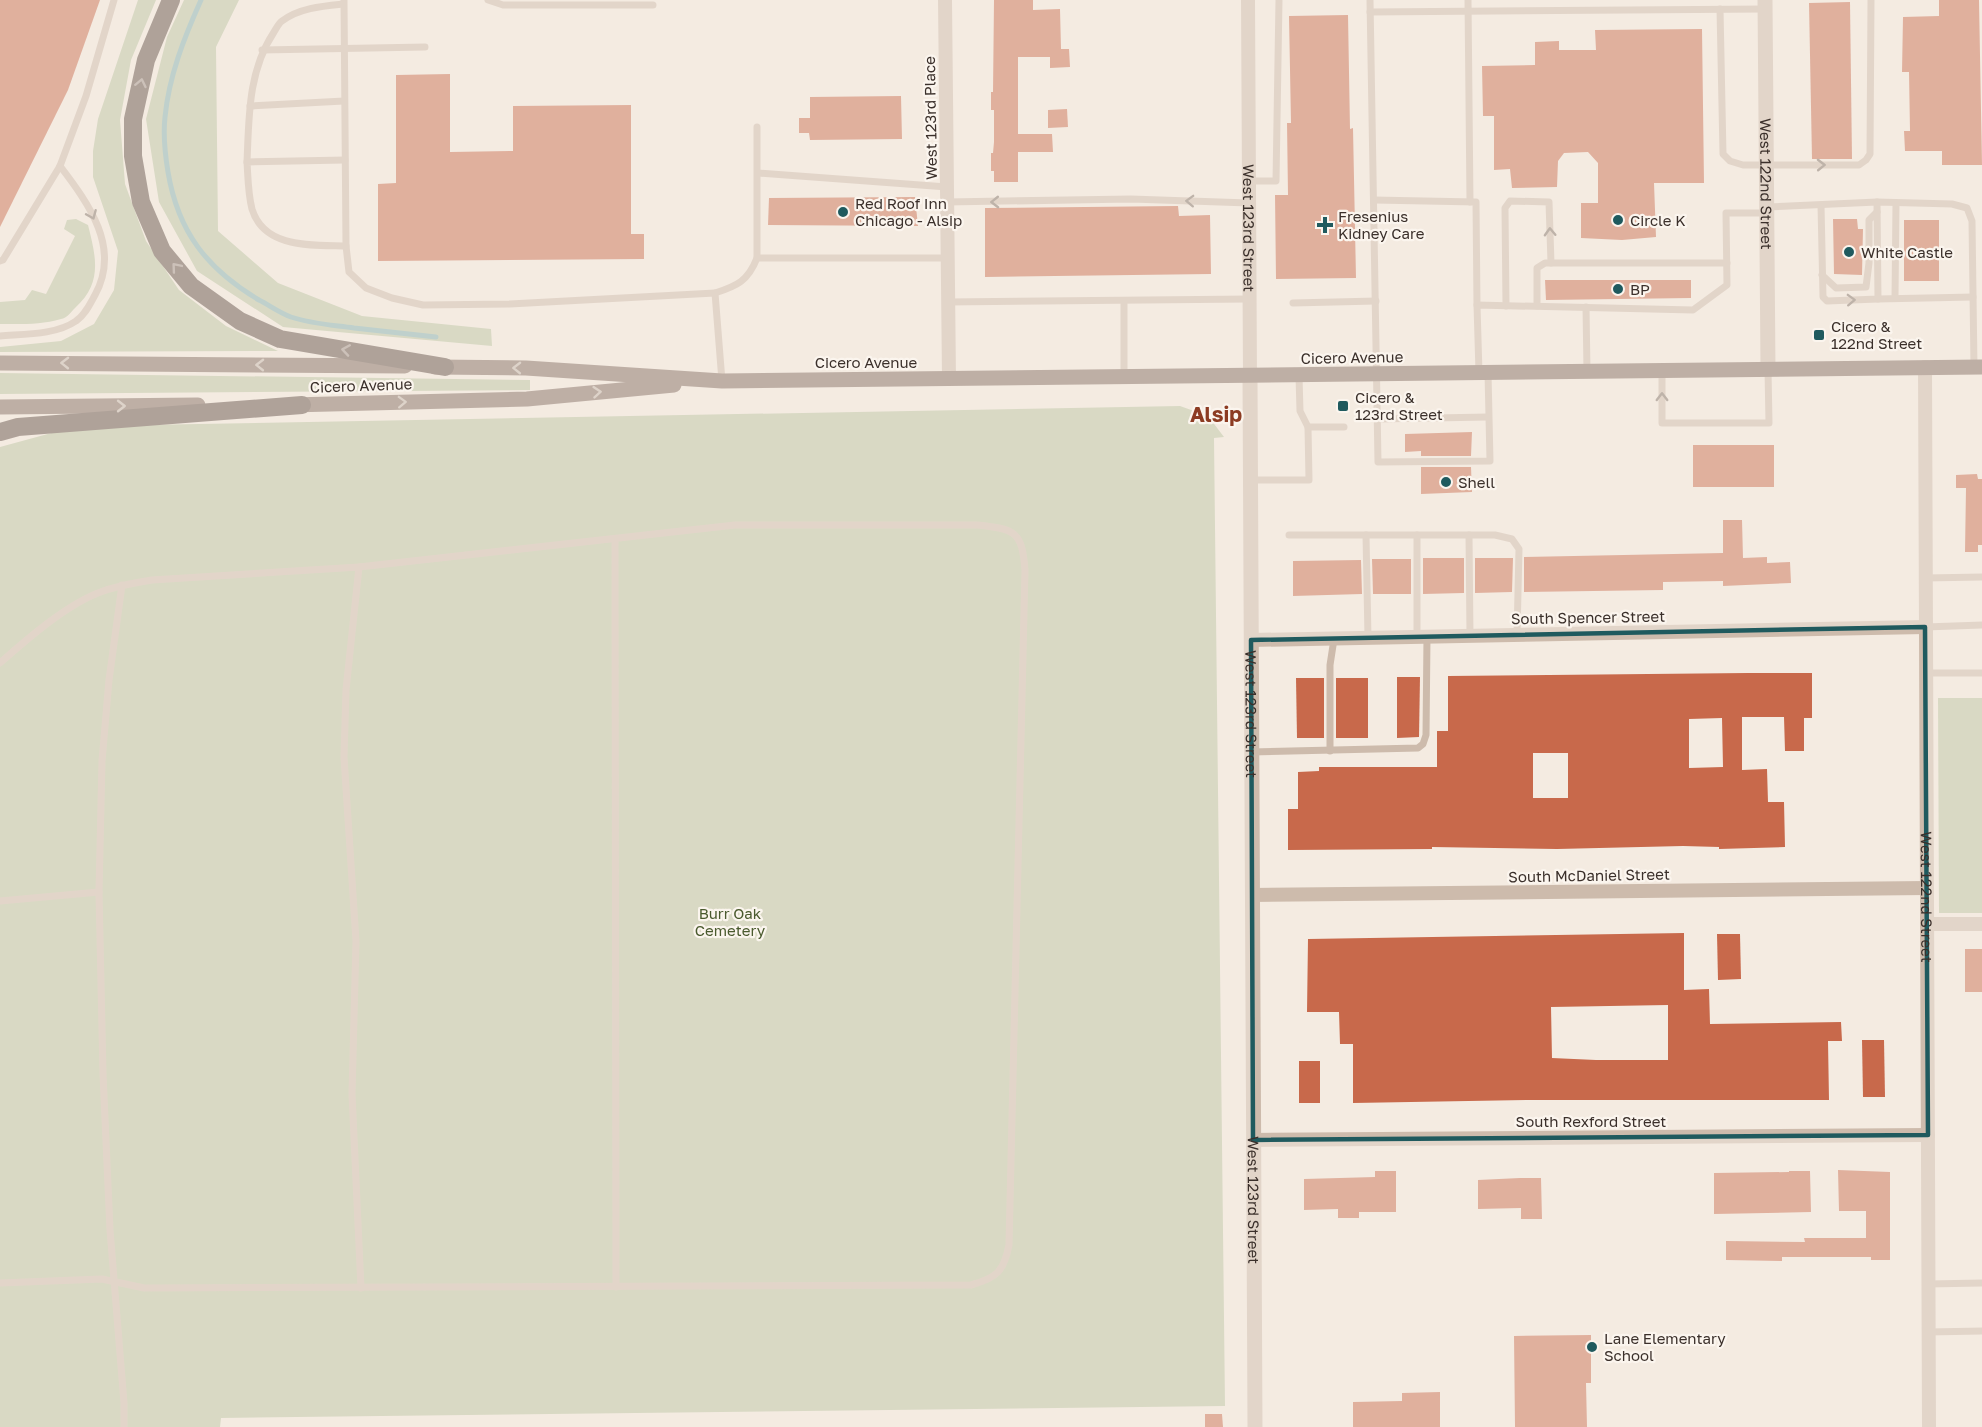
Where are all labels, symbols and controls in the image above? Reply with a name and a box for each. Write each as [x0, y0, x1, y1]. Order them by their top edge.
street label: West 123rd Place [920, 56, 940, 180]
one-way arrow [134, 78, 147, 88]
street label: West 122nd Street [1757, 118, 1776, 250]
one-way arrow [1816, 159, 1825, 171]
street label: West 123rd Street [1240, 164, 1259, 292]
place label: Red Roof Inn Chicago - Alsip [855, 194, 962, 229]
one-way arrow [1186, 195, 1195, 207]
one-way arrow [991, 196, 1000, 208]
marker: Red Roof Inn Chicago - Alsip [836, 205, 850, 219]
place label: Fresenius Kidney Care [1338, 207, 1425, 242]
one-way arrow [85, 209, 97, 220]
place label: Circle K [1630, 211, 1686, 229]
marker: Circle K [1611, 213, 1625, 227]
marker: Fresenius Kidney Care [1316, 216, 1334, 234]
one-way arrow [1544, 228, 1557, 237]
place label: White Castle [1861, 243, 1953, 261]
marker: White Castle [1842, 245, 1856, 259]
one-way arrow [172, 263, 183, 274]
place label: BP [1630, 280, 1650, 298]
marker: BP [1611, 282, 1625, 296]
one-way arrow [1846, 293, 1855, 306]
place label: Cicero & 122nd Street [1831, 317, 1922, 352]
marker: Cicero & 122nd Street [1812, 328, 1826, 342]
one-way arrow [341, 344, 351, 357]
street label: Cicero Avenue [1301, 347, 1404, 367]
street label: Cicero Avenue [815, 353, 918, 371]
one-way arrow [61, 357, 70, 369]
one-way arrow [256, 359, 265, 371]
one-way arrow [512, 361, 521, 374]
street label: Cicero Avenue [309, 374, 413, 396]
one-way arrow [593, 386, 602, 399]
place label: Cicero & 123rd Street [1355, 388, 1443, 423]
one-way arrow [1656, 392, 1668, 401]
one-way arrow [398, 396, 407, 408]
marker: Cicero & 123rd Street [1336, 399, 1350, 413]
one-way arrow [117, 400, 126, 412]
district label: Alsip [1190, 401, 1242, 427]
place label: Shell [1458, 473, 1495, 491]
marker: Shell [1439, 475, 1453, 489]
street label: South Spencer Street [1511, 607, 1665, 627]
street label: West 123rd Street [1242, 650, 1261, 778]
street label: West 122nd Street [1918, 831, 1936, 963]
street label: South McDaniel Street [1508, 865, 1670, 885]
park label: Burr Oak Cemetery [695, 904, 766, 939]
street label: South Rexford Street [1516, 1112, 1666, 1130]
street label: West 123rd Street [1245, 1136, 1263, 1264]
place label: Lane Elementary School [1604, 1329, 1726, 1364]
marker: Lane Elementary School [1585, 1340, 1599, 1354]

